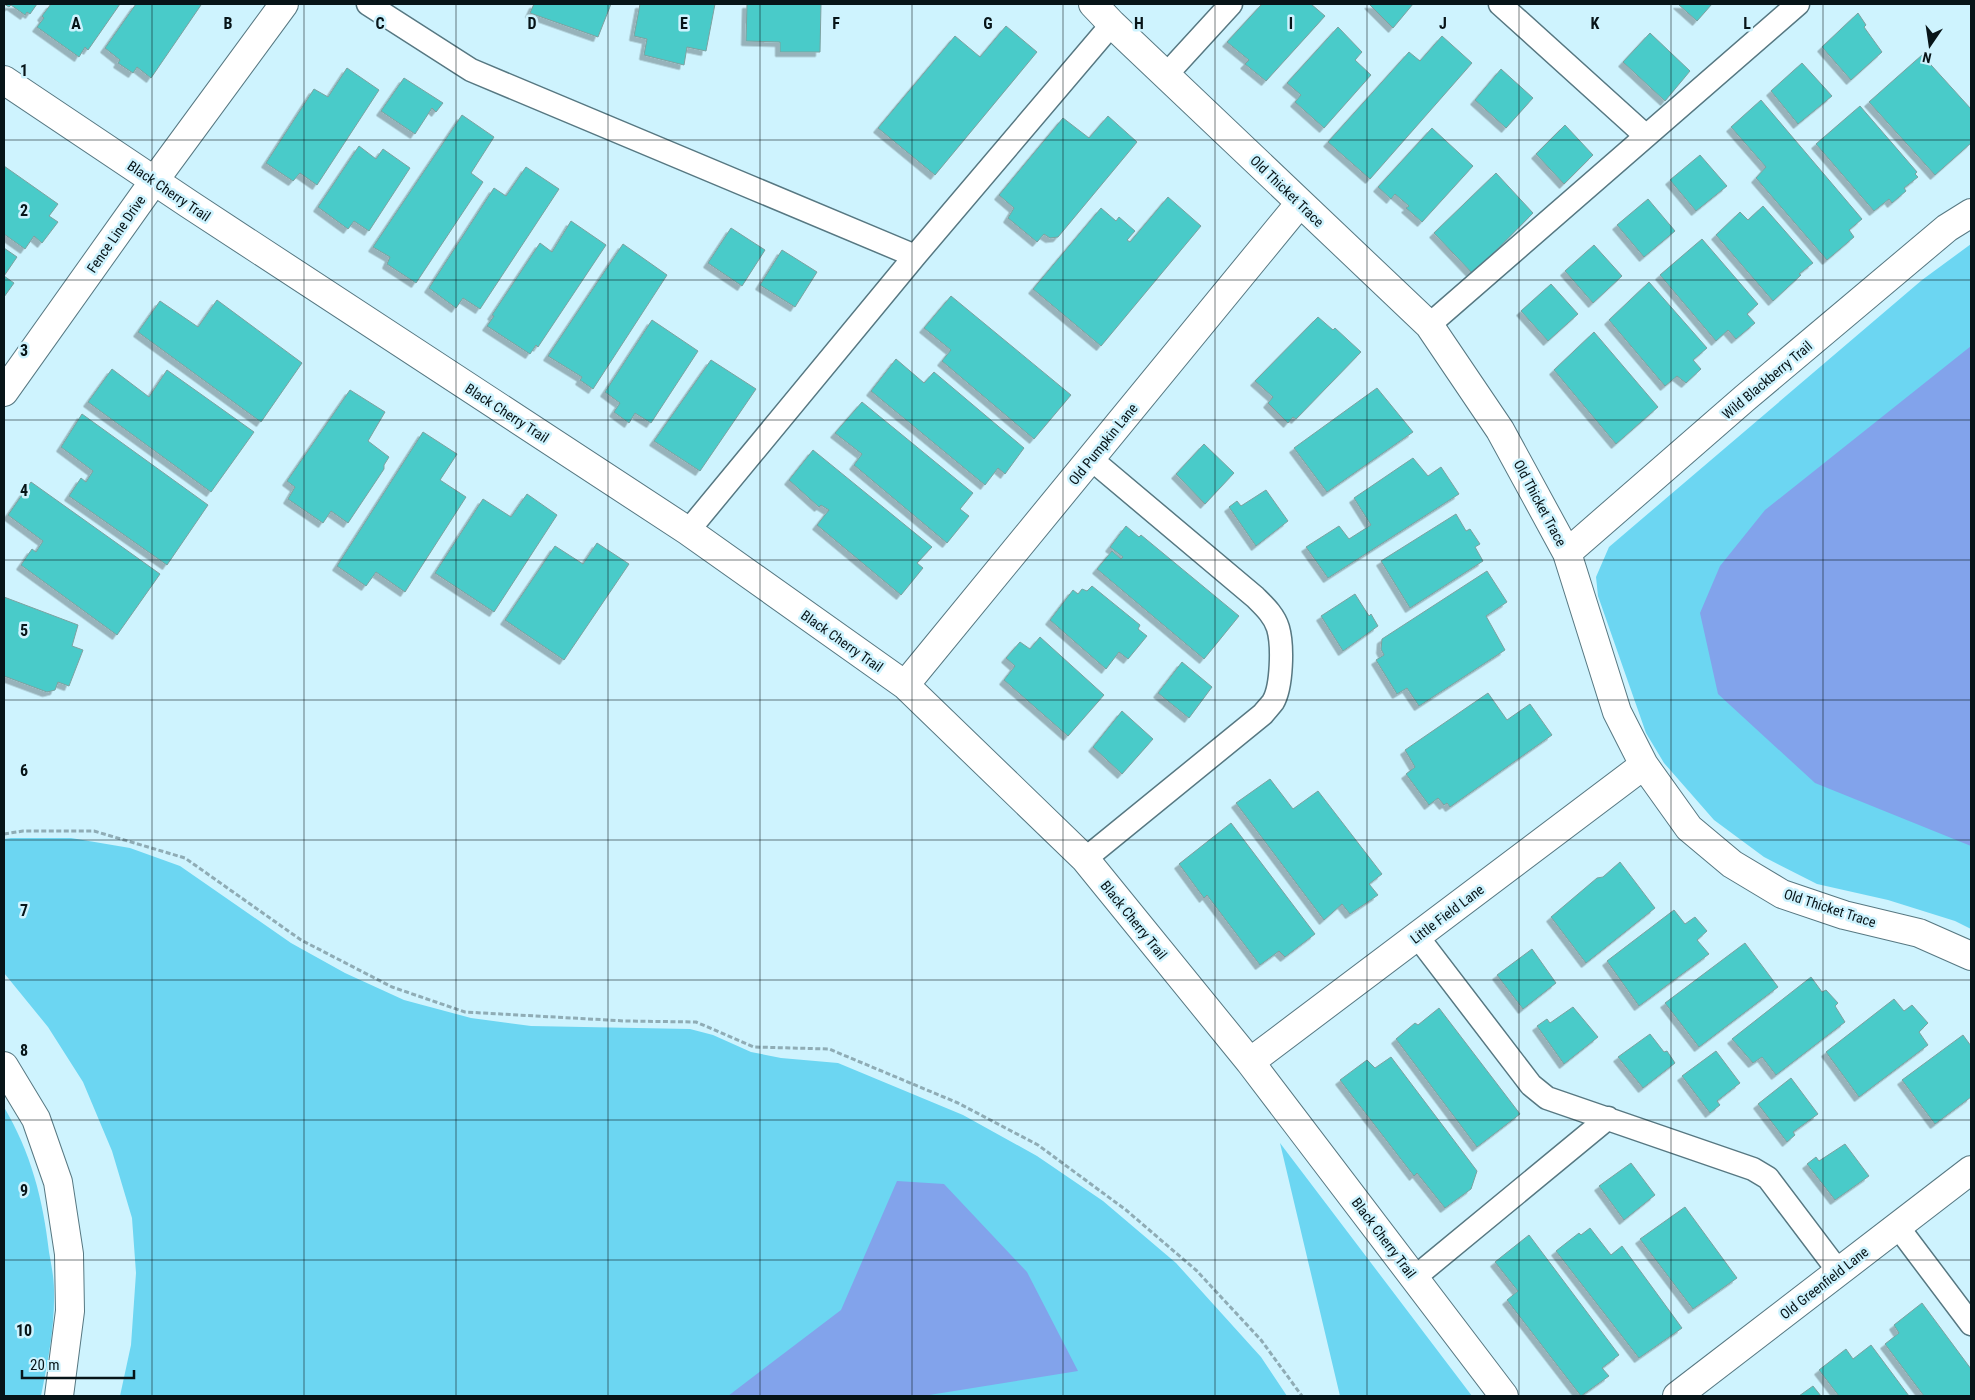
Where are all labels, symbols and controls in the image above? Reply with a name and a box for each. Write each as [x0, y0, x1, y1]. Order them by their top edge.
text: A [71, 14, 81, 33]
text: B [224, 14, 233, 33]
text: C [375, 14, 385, 33]
text: D [527, 14, 537, 33]
text: E [680, 14, 688, 33]
text: F [832, 14, 840, 33]
text: G [983, 14, 993, 33]
text: H [1134, 14, 1144, 33]
text: I [1289, 14, 1293, 33]
text: J [1439, 14, 1447, 33]
text: K [1591, 14, 1600, 33]
text: L [1743, 14, 1751, 33]
north arrow [1905, 20, 1955, 70]
text: N [1921, 49, 1933, 66]
text: 1 [20, 61, 28, 80]
street label: Old Thicket Trace [1247, 152, 1327, 230]
street label: Black Cherry Trail [125, 157, 213, 225]
street label: Fence Line Drive [83, 192, 149, 276]
text: 2 [20, 201, 28, 220]
street label: Wild Blackberry Trail [1719, 338, 1815, 422]
text: 3 [20, 341, 28, 360]
street label: Black Cherry Trail [462, 380, 552, 446]
street label: Old Pumpkin Lane [1065, 400, 1141, 488]
street label: Old Thicket Trace [1511, 457, 1570, 549]
text: 4 [20, 481, 28, 500]
street label: Black Cherry Trail [798, 607, 886, 675]
text: 5 [20, 621, 28, 640]
text: 6 [20, 761, 28, 780]
street label: Black Cherry Trail [1098, 878, 1170, 962]
street label: Little Field Lane [1407, 881, 1487, 947]
street label: Old Thicket Trace [1782, 886, 1878, 931]
text: 7 [20, 901, 28, 920]
text: 8 [20, 1041, 28, 1060]
text: 9 [20, 1181, 28, 1200]
street label: Black Cherry Trail [1349, 1195, 1419, 1281]
street label: Old Greenfield Lane [1777, 1243, 1872, 1322]
text: 10 [16, 1321, 32, 1340]
scale bar [22, 1348, 135, 1380]
text: 20 m [30, 1356, 60, 1374]

